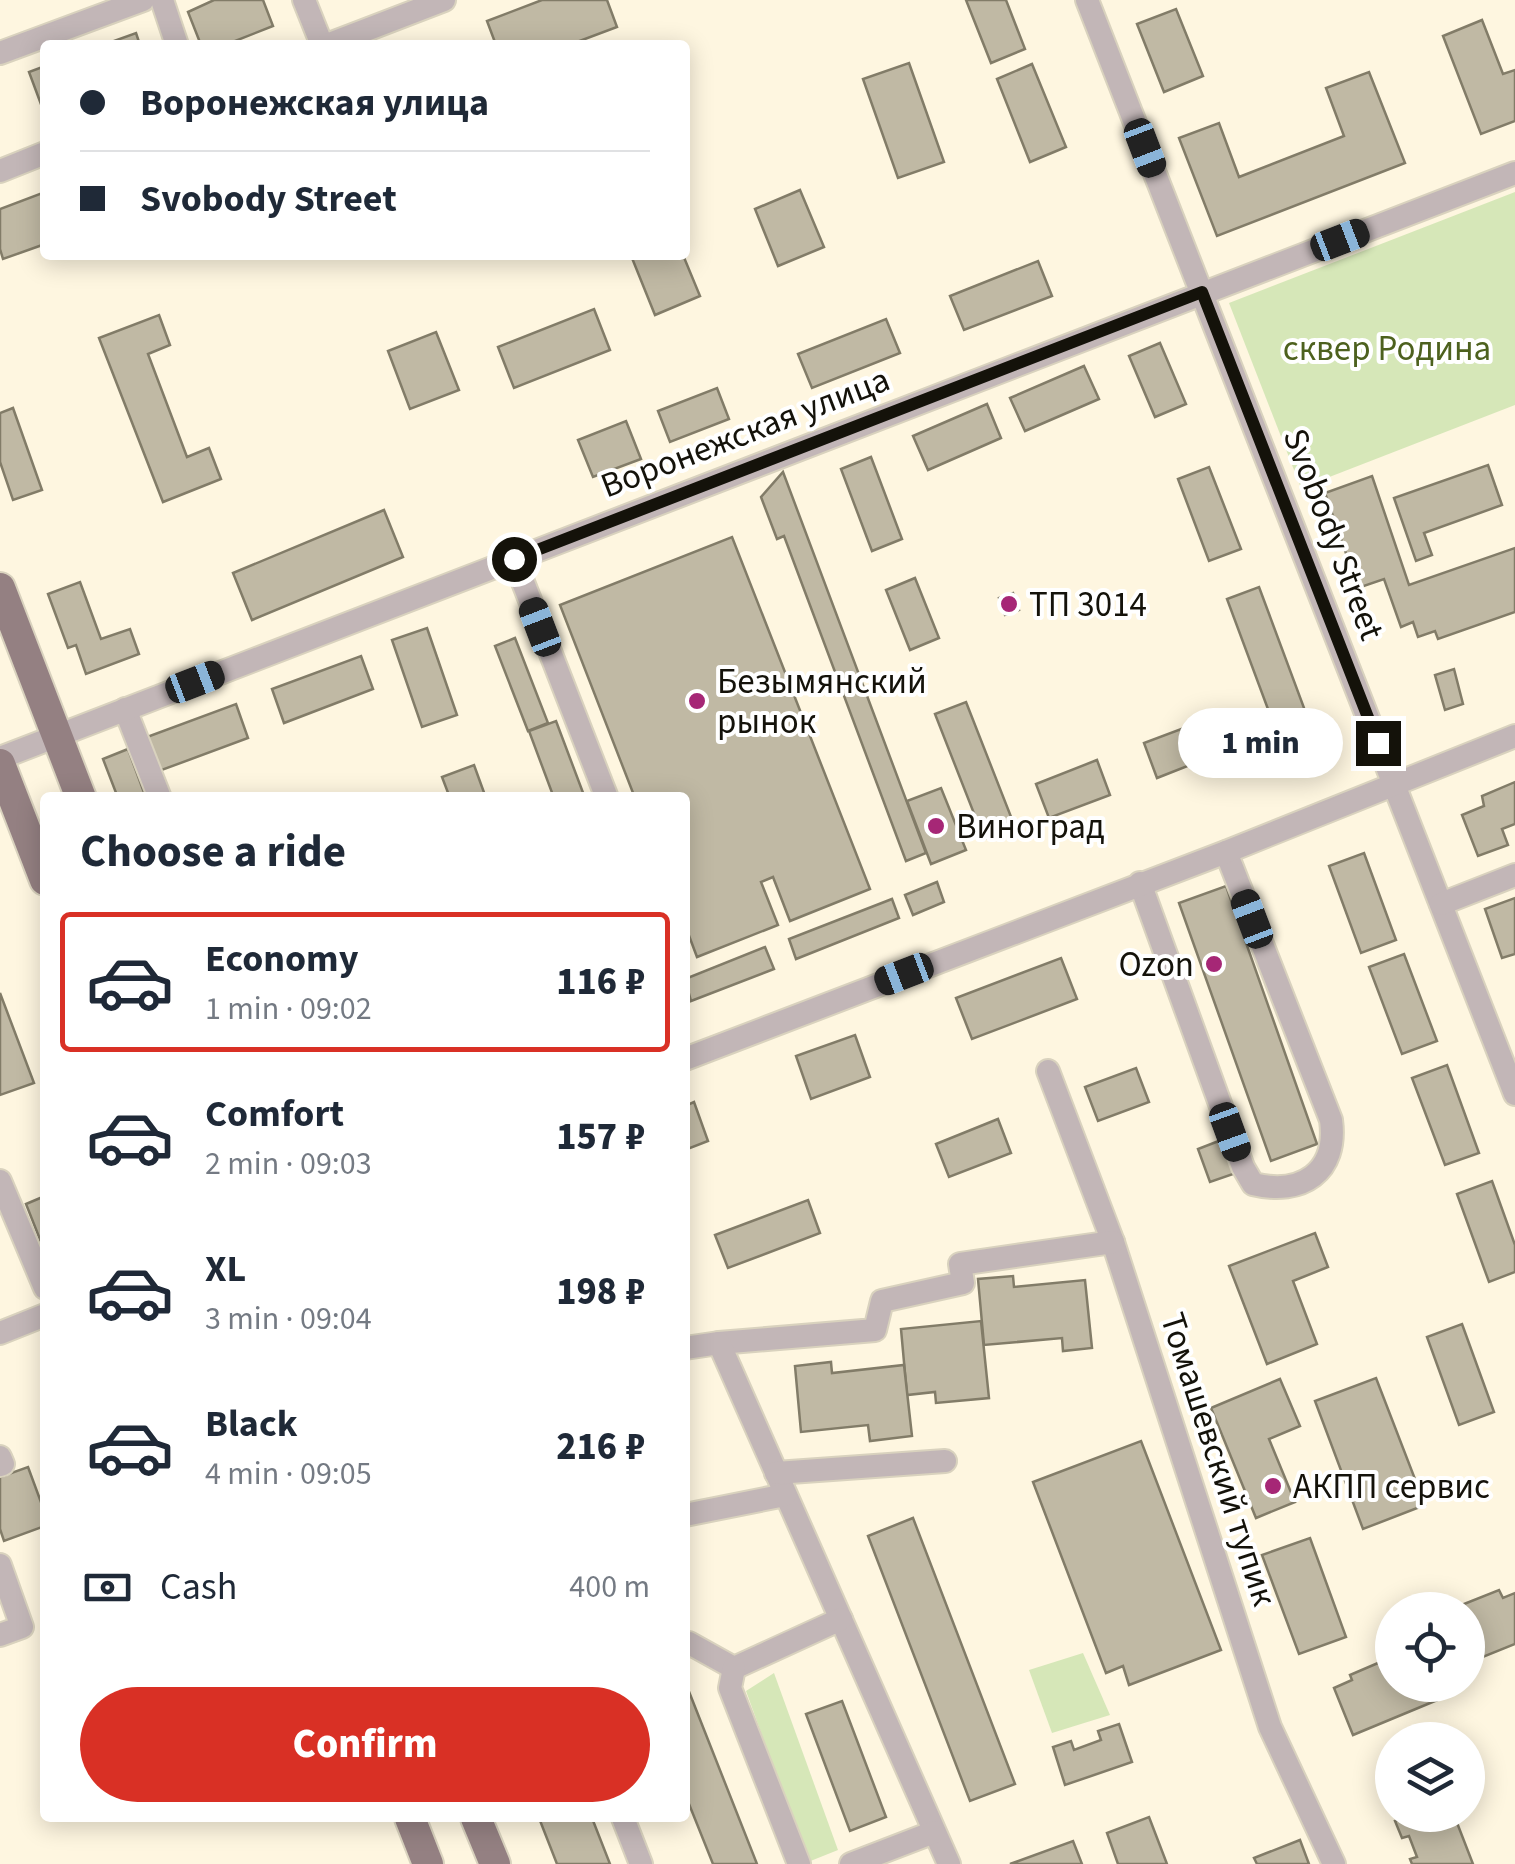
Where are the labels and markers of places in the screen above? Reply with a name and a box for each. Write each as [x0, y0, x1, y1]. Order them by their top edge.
place label: ТП 3014 [1029, 580, 1147, 630]
marker: ТП 3014 [998, 593, 1020, 615]
place label: Безымянский рынок [717, 657, 927, 747]
marker: Безымянский рынок [686, 690, 708, 712]
place label: Виноград [956, 802, 1105, 852]
marker: Виноград [925, 815, 947, 837]
place label: Ozon [1118, 940, 1194, 990]
marker: Ozon [1203, 953, 1225, 975]
place label: АКПП сервис [1293, 1462, 1490, 1512]
marker: АКПП сервис [1262, 1475, 1284, 1497]

